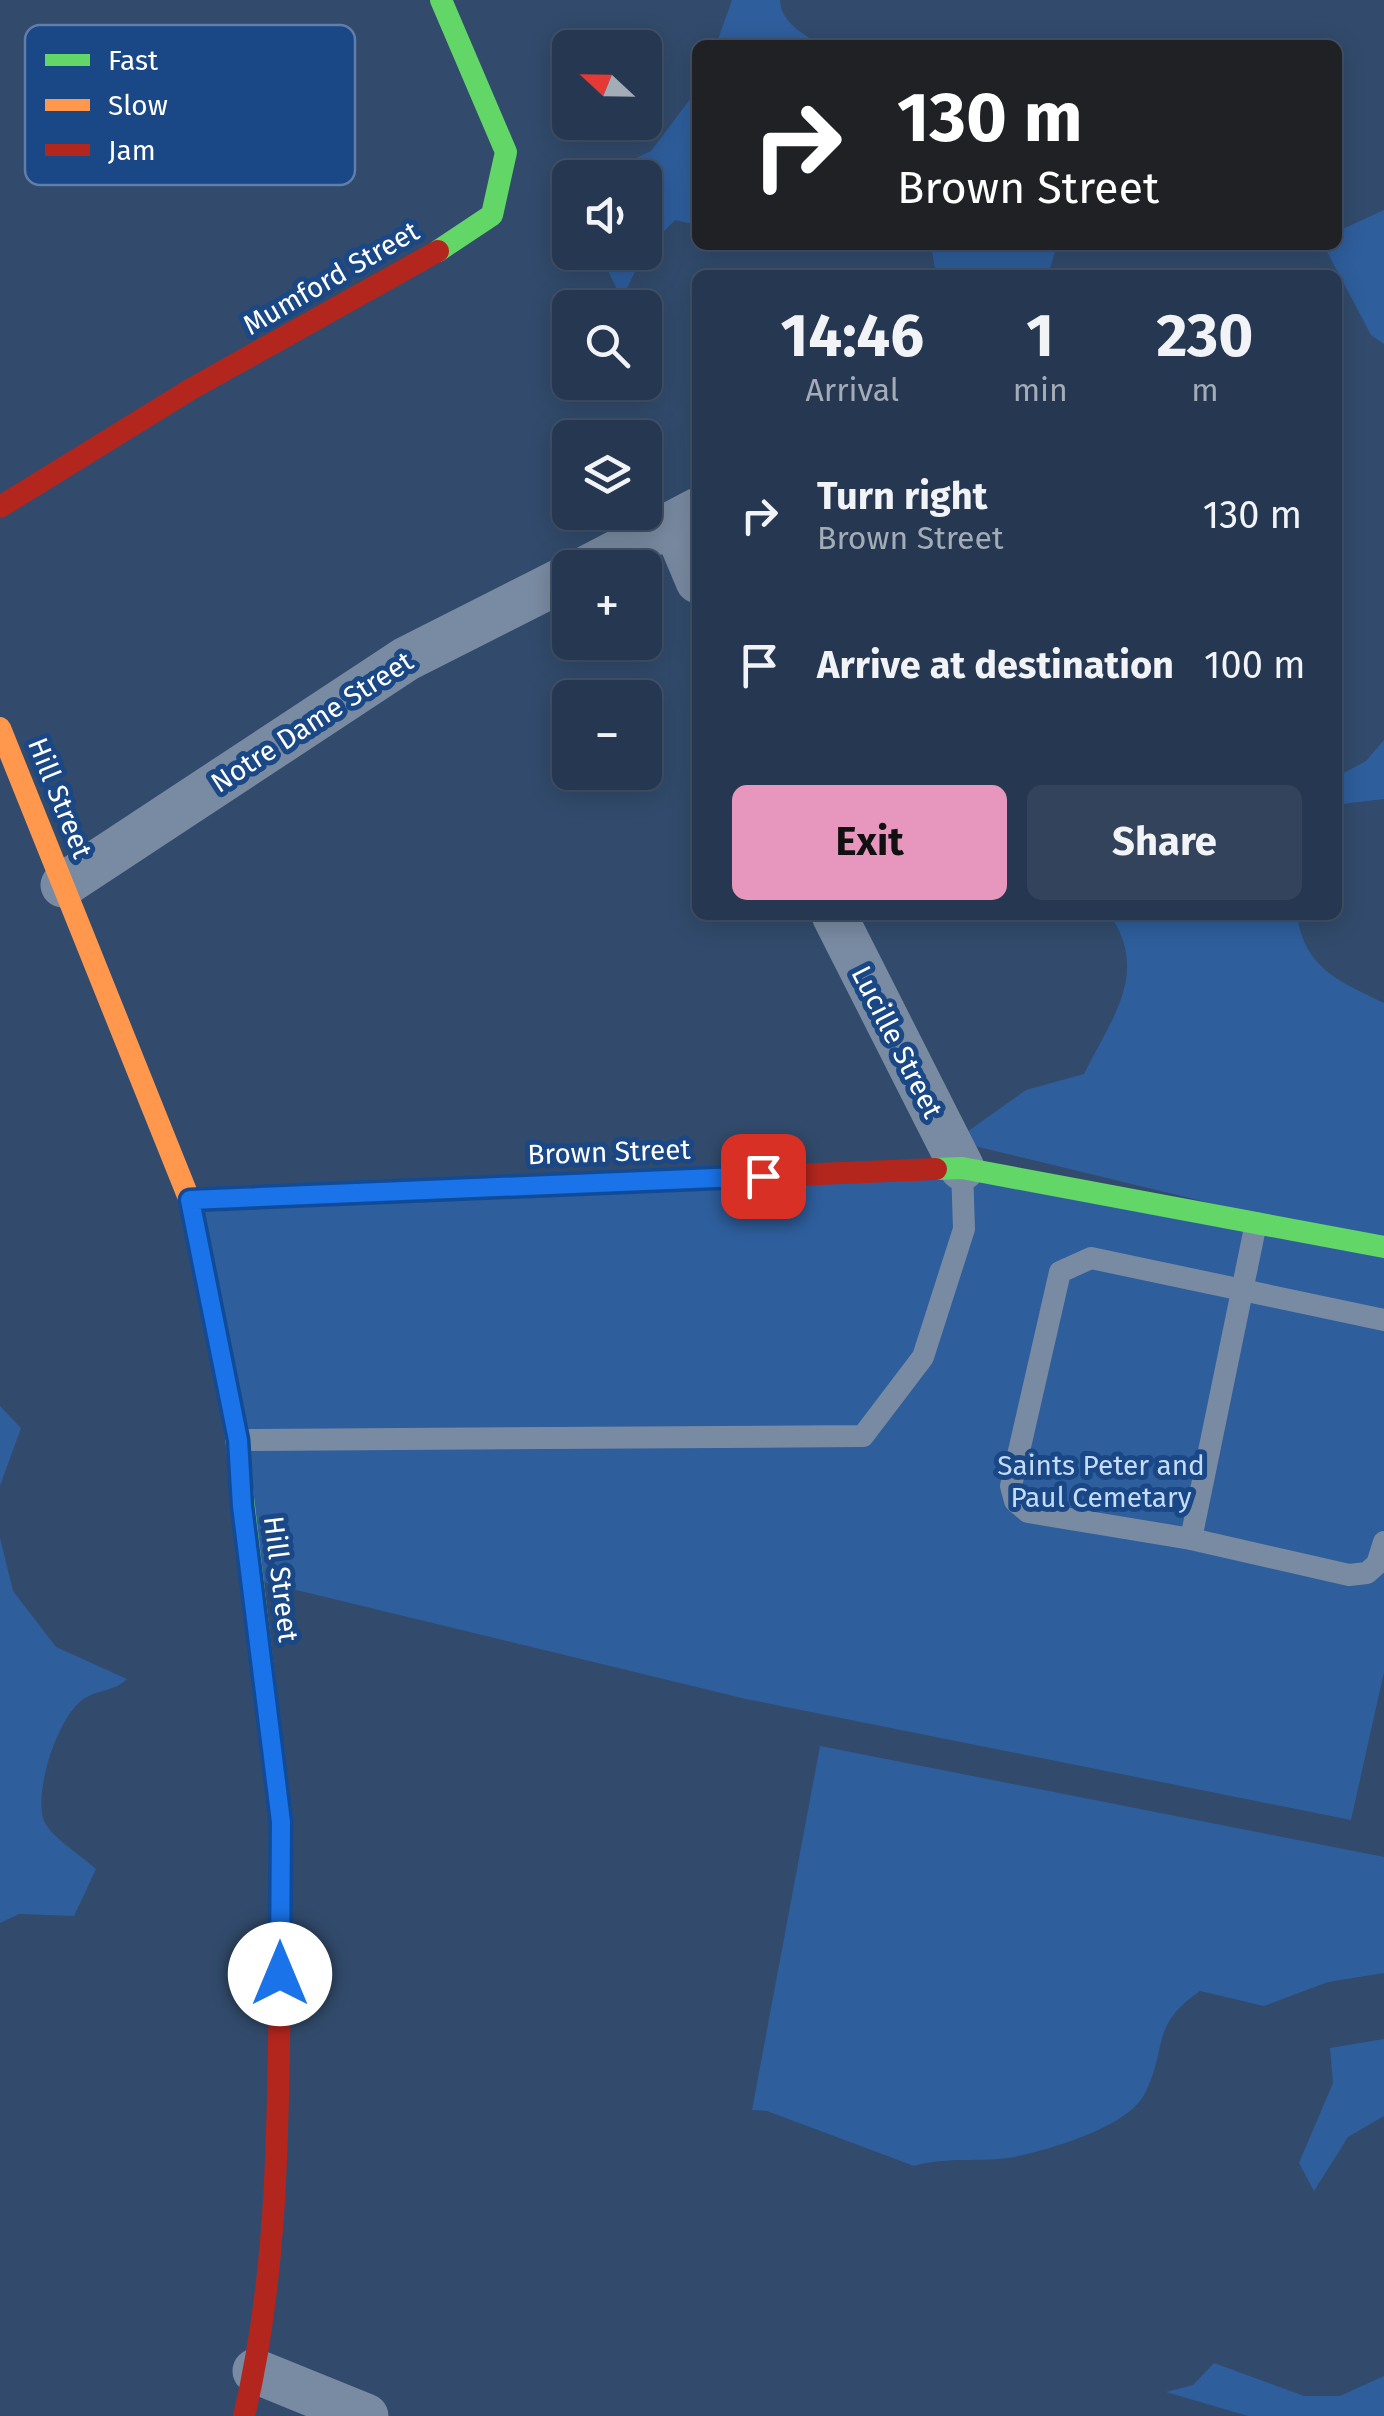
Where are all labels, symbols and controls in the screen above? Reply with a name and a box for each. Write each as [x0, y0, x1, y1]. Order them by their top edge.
legend [25, 25, 355, 185]
north arrow [552, 30, 662, 140]
map controls [552, 30, 662, 790]
text: Fast [108, 44, 159, 77]
text: 130 m [897, 76, 1083, 160]
icon: right [732, 80, 862, 210]
text: Slow [108, 89, 168, 122]
text: Jam [108, 134, 156, 167]
button: sound [552, 160, 662, 270]
text: Brown Street [897, 161, 1159, 215]
street label: Mumford Street [237, 214, 426, 342]
button: search [552, 290, 662, 400]
text: 14:46 [781, 300, 924, 372]
text: 1 [1026, 300, 1054, 372]
text: 230 [1156, 300, 1253, 372]
text: Arrival [805, 371, 899, 409]
text: min [1013, 371, 1068, 409]
text: m [1191, 371, 1219, 409]
button: layers [552, 420, 662, 530]
text: Turn right [817, 473, 987, 519]
icon: right [732, 488, 787, 543]
text: 130 m [1203, 492, 1302, 538]
text: Brown Street [817, 519, 1004, 557]
button: + [552, 550, 662, 660]
icon: arrive [732, 638, 787, 693]
text: Arrive at destination [817, 642, 1174, 688]
text: 100 m [1204, 642, 1306, 688]
street label: Notre Dame Street [205, 644, 420, 800]
button: − [552, 680, 662, 790]
street label: Hill Street [21, 733, 99, 864]
button: Exit [732, 785, 1007, 900]
button: Share [1027, 785, 1302, 900]
street label: Lucille Street [845, 961, 950, 1124]
street label: Brown Street [527, 1133, 692, 1171]
pin [721, 1134, 806, 1219]
icon: arrive [736, 1149, 791, 1204]
park label: Saints Peter and Paul Cemetary [997, 1449, 1205, 1514]
street label: Hill Street [257, 1514, 305, 1645]
position arrow [228, 1922, 332, 2026]

